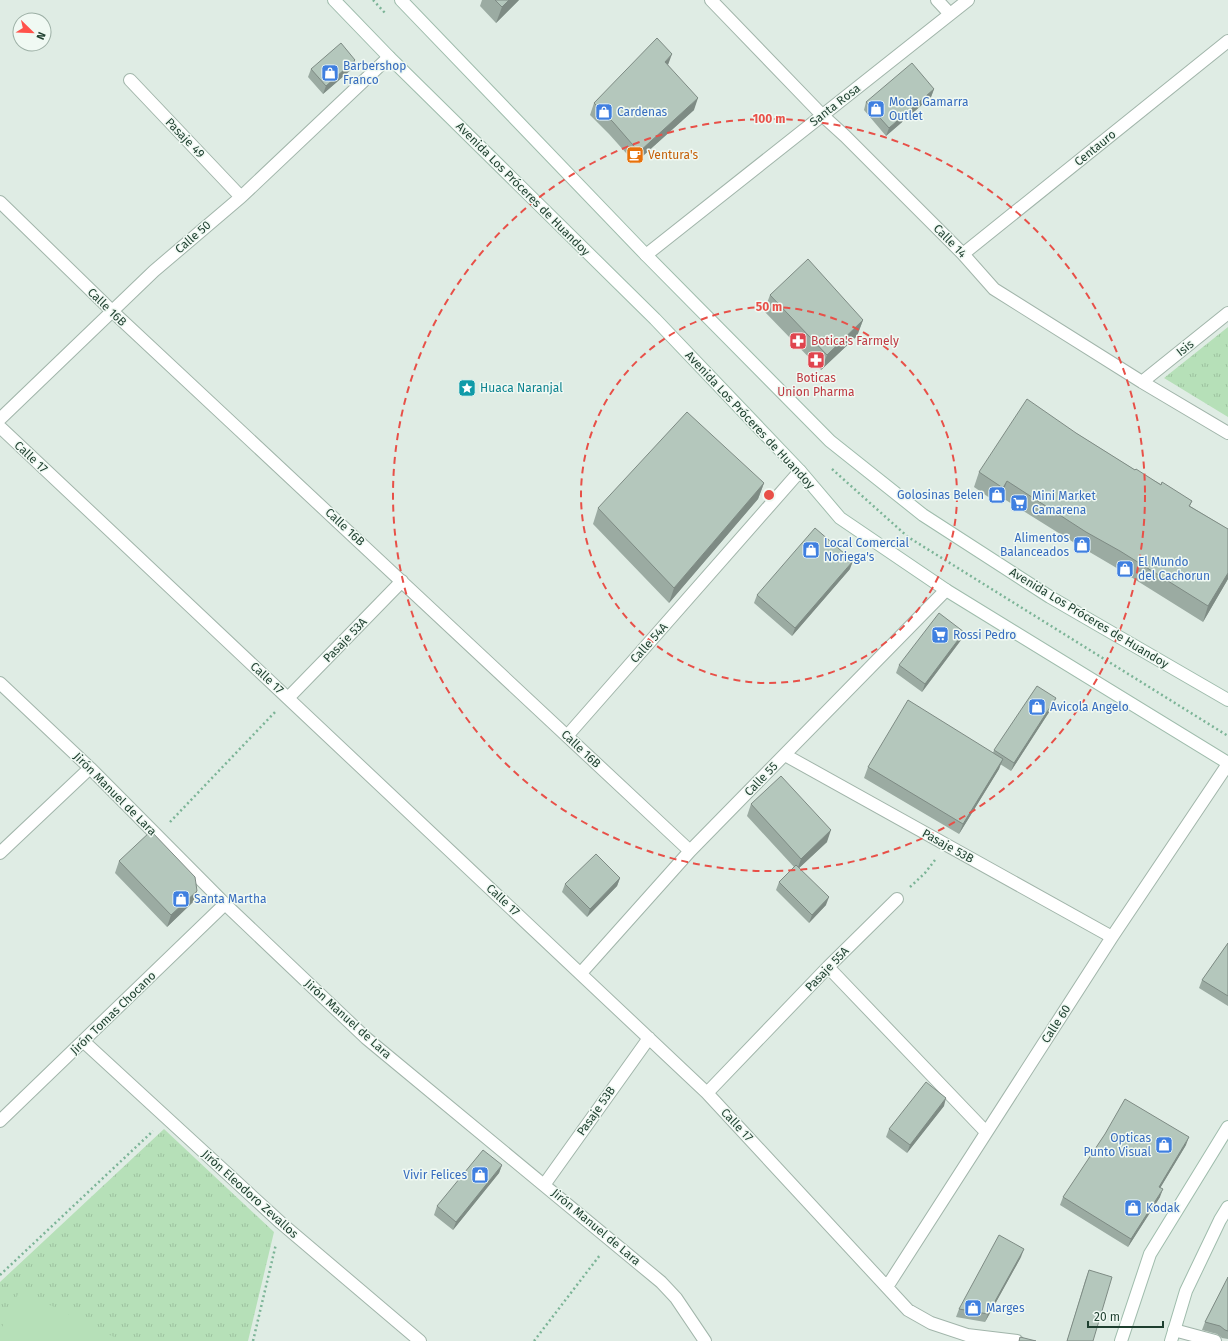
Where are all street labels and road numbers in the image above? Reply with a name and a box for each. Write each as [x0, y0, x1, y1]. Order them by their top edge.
street label: Santa Rosa [807, 81, 863, 129]
street label: Pasaje 49 [163, 115, 207, 161]
street label: Avenida Los Próceres de Huandoy [453, 119, 593, 259]
street label: Centauro [1072, 127, 1118, 169]
street label: Calle 50 [172, 218, 214, 256]
street label: Calle 14 [931, 221, 970, 261]
street label: Calle 16B [85, 285, 129, 329]
street label: Isis [1174, 337, 1197, 359]
street label: Avenida Los Próceres de Huandoy [682, 348, 818, 492]
street label: Calle 17 [12, 438, 50, 476]
street label: Calle 16B [322, 505, 368, 549]
street label: Avenida Los Próceres de Huandoy [1007, 565, 1171, 671]
street label: Pasaje 53A [320, 615, 370, 665]
street label: Calle 54A [627, 620, 671, 666]
street label: Calle 17 [248, 659, 286, 697]
street label: Calle 16B [558, 727, 604, 771]
street label: Jirón Manuel de Lara [71, 750, 159, 838]
street label: Calle 55 [741, 759, 781, 799]
street label: Pasaje 53B [920, 826, 976, 866]
street label: Calle 17 [484, 881, 522, 919]
street label: Pasaje 55A [802, 944, 852, 994]
street label: Jirón Tomas Chocano [67, 969, 159, 1057]
street label: Jirón Manuel de Lara [302, 976, 394, 1062]
street label: Calle 60 [1038, 1002, 1074, 1046]
street label: Pasaje 53B [574, 1084, 618, 1138]
street label: Calle 17 [718, 1106, 756, 1144]
street label: Jirón Eleodoro Zevallos [199, 1147, 301, 1241]
street label: Jirón Manuel de Lara [549, 1186, 643, 1268]

